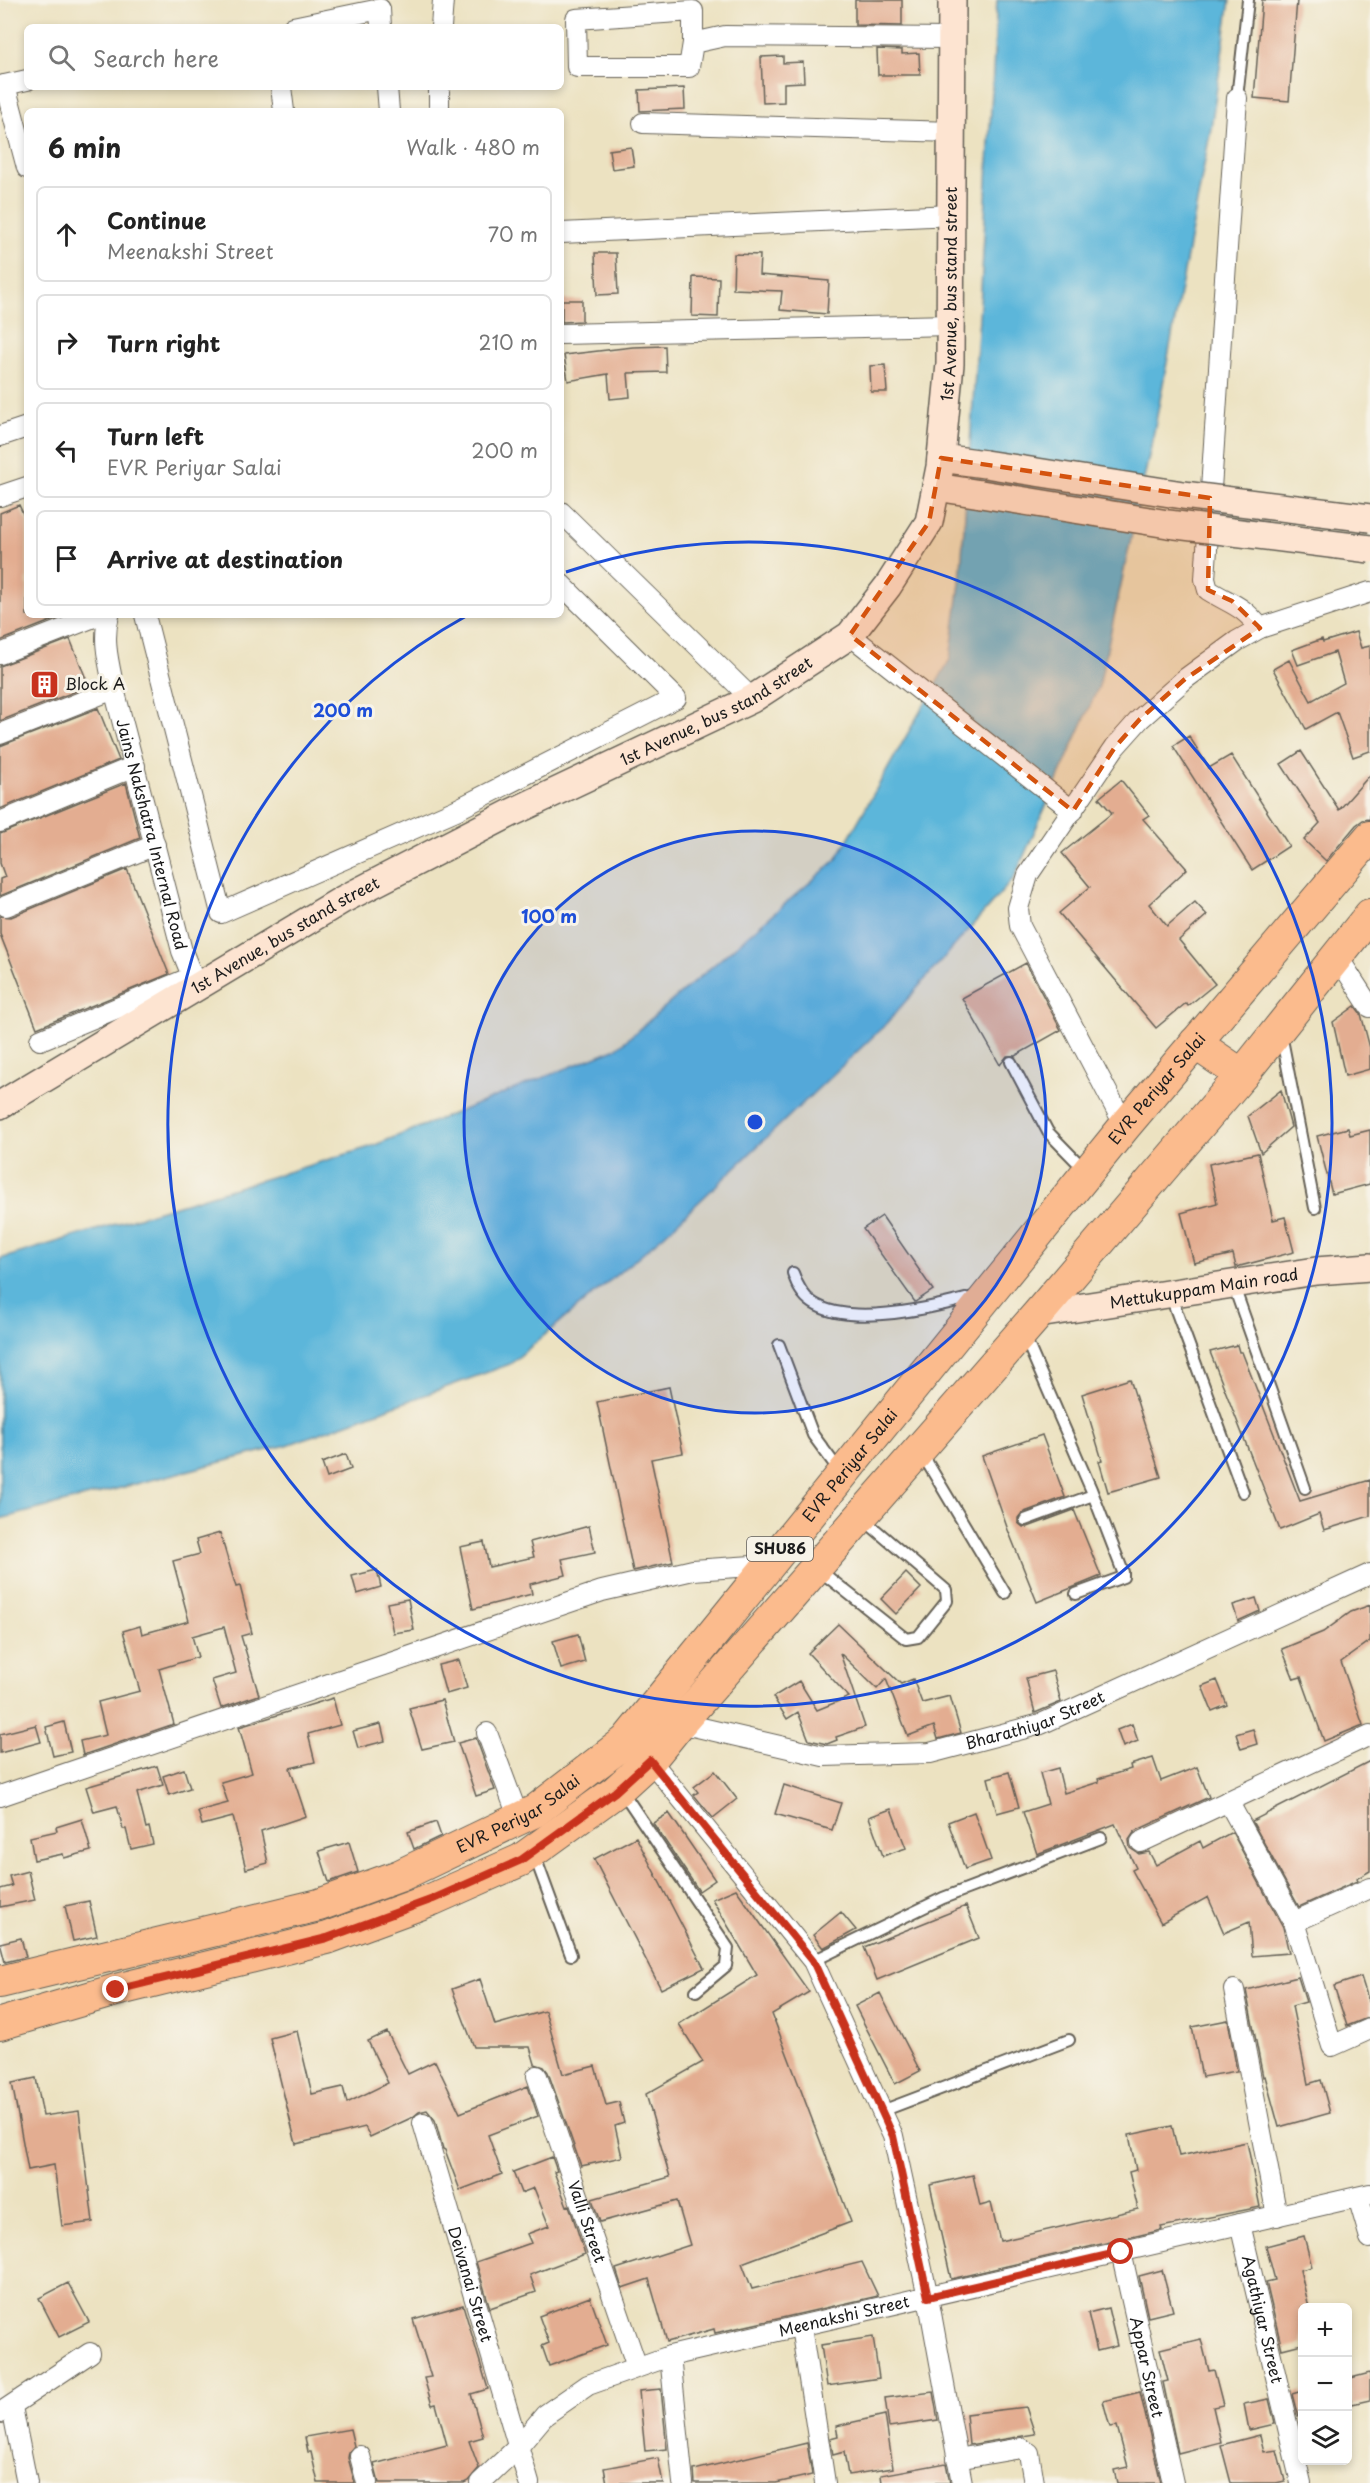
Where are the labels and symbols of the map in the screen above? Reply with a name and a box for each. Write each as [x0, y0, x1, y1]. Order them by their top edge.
street label: 1st Avenue, bus stand street [933, 186, 962, 402]
street label: 1st Avenue, bus stand street [616, 650, 817, 771]
building icon: Block A [28, 668, 60, 700]
place label: Block A [65, 671, 125, 695]
text: 200 m [313, 696, 373, 723]
street label: Jains Nakshatra Internal Road [111, 716, 194, 952]
street label: 1st Avenue, bus stand street [186, 870, 384, 999]
text: 100 m [521, 902, 577, 929]
street label: EVR Periyar Salai [1102, 1027, 1210, 1149]
centre of rings [745, 1112, 765, 1132]
street label: Mettukuppam Main road [1108, 1261, 1300, 1314]
street label: EVR Periyar Salai [796, 1403, 902, 1526]
road number: SHU86 [747, 1537, 813, 1561]
street label: Bharathiyar Street [962, 1683, 1109, 1754]
street label: EVR Periyar Salai [452, 1768, 584, 1858]
route end [102, 1976, 128, 2002]
street label: Valli Street [563, 2177, 613, 2266]
street label: Deivanai Street [443, 2223, 500, 2345]
route start [1107, 2238, 1133, 2264]
street label: Agathiyar Street [1237, 2253, 1290, 2386]
street label: Meenakshi Street [776, 2288, 911, 2342]
street label: Appar Street [1125, 2314, 1171, 2420]

